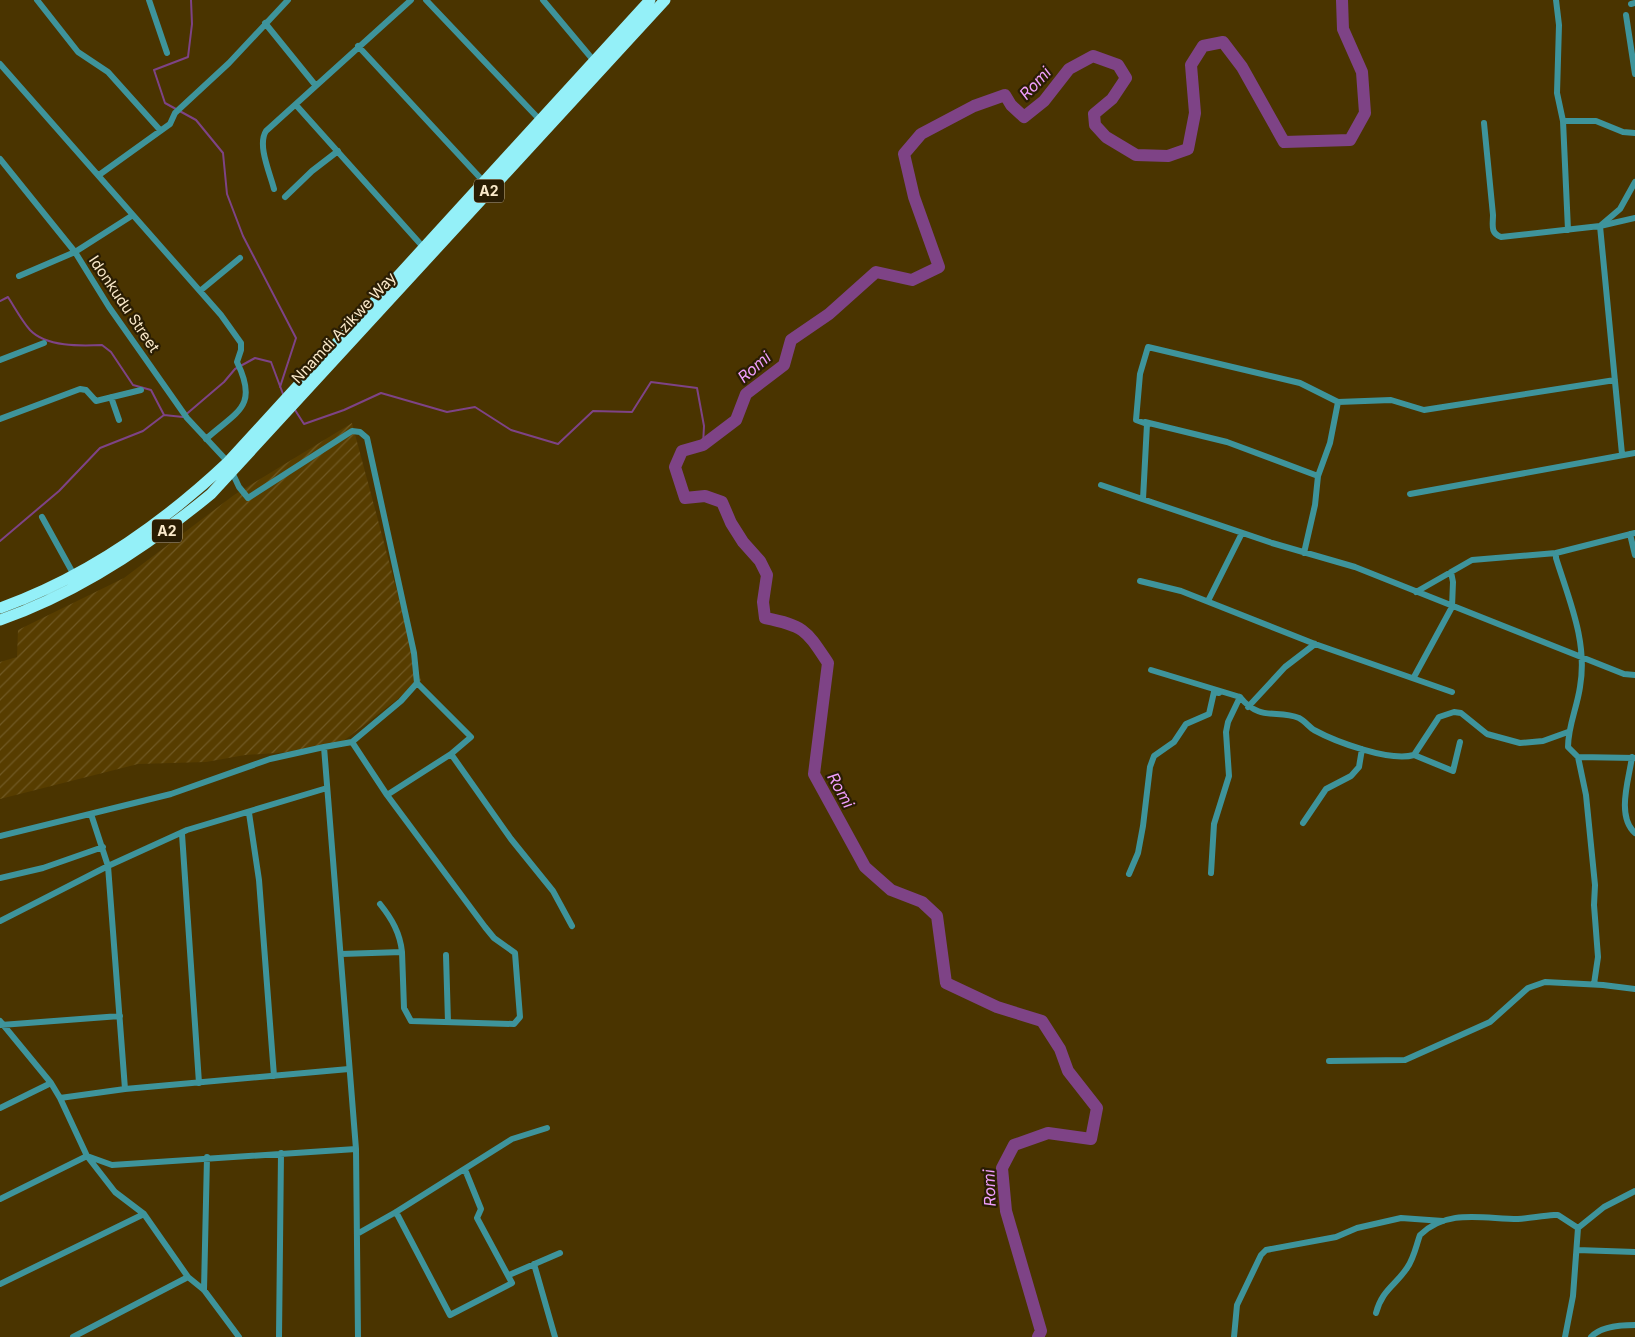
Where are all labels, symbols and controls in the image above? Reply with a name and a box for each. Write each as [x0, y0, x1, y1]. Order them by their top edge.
water label: Romi [1015, 62, 1056, 104]
road number: A2 [474, 180, 504, 202]
street label: Idonkudu Street [85, 252, 164, 356]
street label: Nnamdi Azikwe Way [287, 268, 400, 387]
water label: Romi [733, 346, 776, 387]
road number: A2 [152, 520, 182, 542]
water label: Romi [823, 769, 859, 812]
water label: Romi [978, 1168, 1000, 1207]

